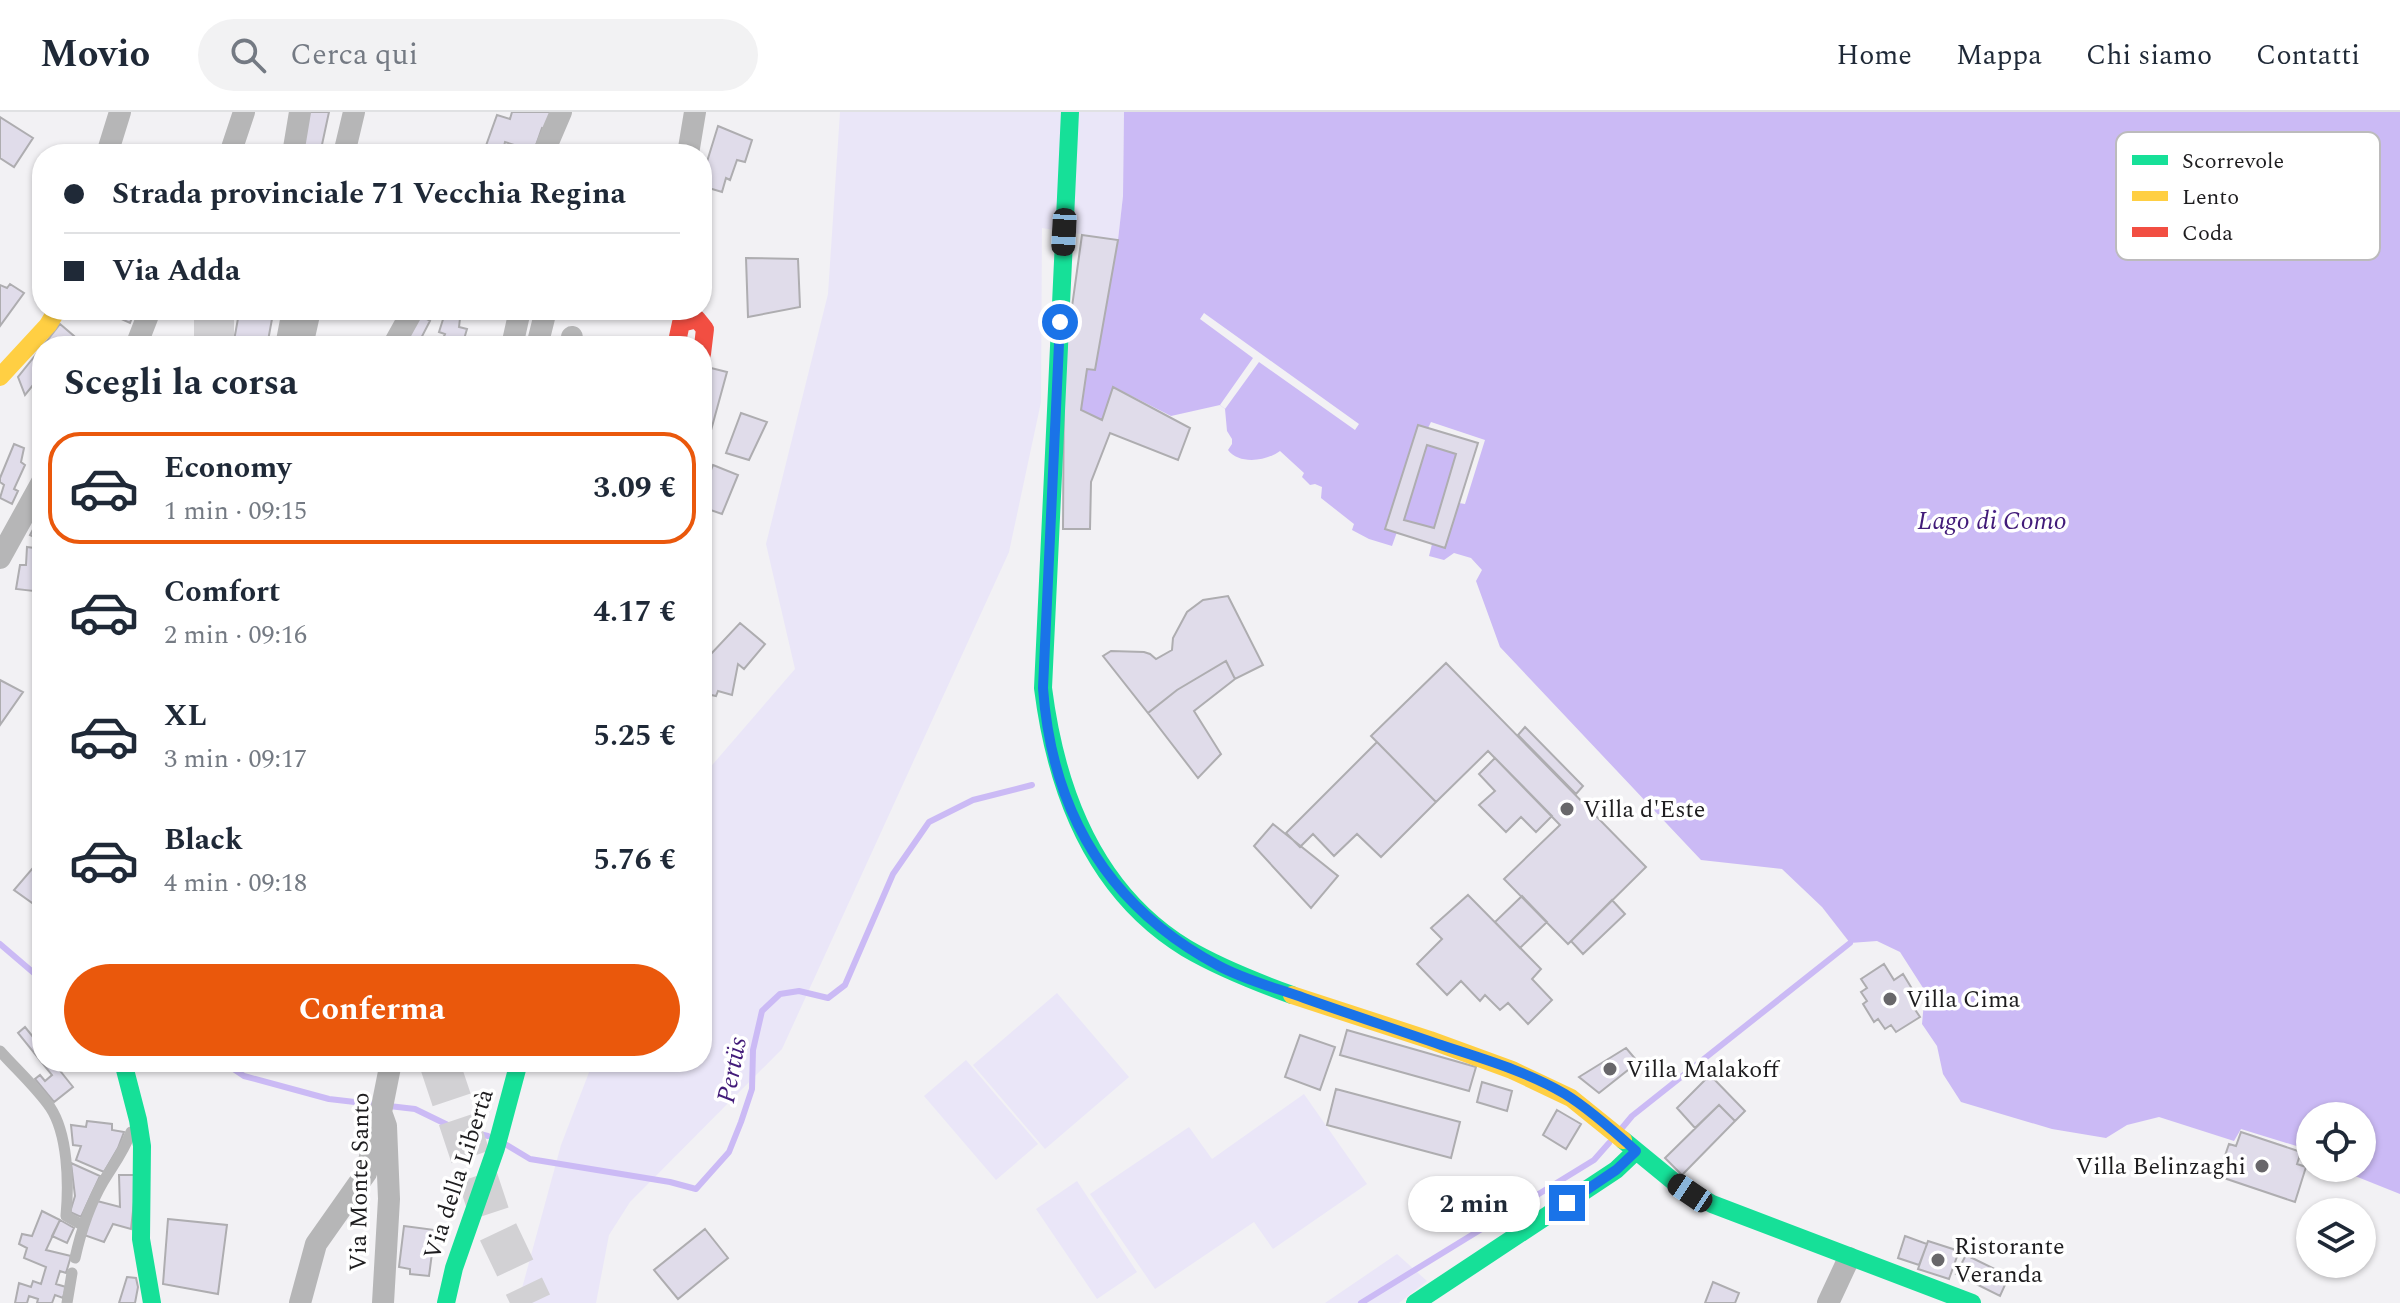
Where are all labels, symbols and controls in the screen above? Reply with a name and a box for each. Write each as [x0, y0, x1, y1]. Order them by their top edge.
search box [198, 19, 758, 91]
text: Movio [40, 26, 150, 84]
text: Cerca qui [290, 32, 418, 78]
icon: search [226, 33, 270, 77]
text: Home [1836, 34, 1912, 77]
text: Mappa [1956, 34, 2042, 77]
text: Chi siamo [2086, 34, 2212, 77]
text: Contatti [2256, 34, 2360, 77]
legend [2116, 132, 2380, 260]
text: Scorrevole [2182, 145, 2284, 178]
text: Strada provinciale 71 Vecchia Regina [112, 171, 626, 217]
text: Lento [2182, 181, 2239, 214]
car [1051, 207, 1077, 257]
text: Coda [2182, 217, 2233, 250]
text: Via Adda [112, 248, 240, 294]
route start [1042, 304, 1078, 340]
text: Scegli la corsa [64, 356, 298, 411]
text: Economy [164, 445, 291, 491]
icon: car [68, 452, 140, 524]
text: 3.09 € [593, 465, 676, 511]
text: 1 min · 09:15 [164, 491, 307, 531]
water label: Lago di Como [1917, 501, 2067, 541]
text: Comfort [164, 569, 280, 615]
icon: car [68, 576, 140, 648]
text: 4.17 € [593, 589, 676, 635]
text: 2 min · 09:16 [164, 615, 307, 655]
text: XL [164, 693, 207, 739]
icon: car [68, 700, 140, 772]
text: 5.25 € [593, 713, 676, 759]
text: 3 min · 09:17 [164, 739, 307, 779]
place label: Villa d'Este [1583, 792, 1705, 828]
marker: Villa d'Este [1558, 800, 1576, 818]
text: Black [164, 817, 243, 863]
icon: car [68, 824, 140, 896]
text: 5.76 € [593, 837, 676, 883]
text: 4 min · 09:18 [164, 863, 307, 903]
button: Conferma [64, 964, 680, 1056]
place label: Villa Cima [1906, 982, 2021, 1018]
marker: Villa Cima [1881, 990, 1899, 1008]
water label: Pertüs [706, 1034, 758, 1107]
place label: Villa Malakoff [1626, 1052, 1780, 1088]
marker: Villa Malakoff [1601, 1060, 1619, 1078]
street label: Via della Libertà [414, 1084, 504, 1264]
street label: Via Monte Santo [340, 1092, 380, 1272]
map controls [2296, 1102, 2376, 1278]
button: locate [2296, 1102, 2376, 1182]
place label: Villa Belinzaghi [2075, 1149, 2246, 1185]
marker: Villa Belinzaghi [2253, 1157, 2271, 1175]
car [1663, 1170, 1717, 1216]
callout: 2 min [1407, 1175, 1539, 1231]
text: 2 min [1439, 1184, 1509, 1224]
route end [1549, 1185, 1585, 1221]
button: layers [2296, 1198, 2376, 1278]
place label: Ristorante Veranda [1954, 1229, 2065, 1293]
marker: Ristorante Veranda [1929, 1251, 1947, 1269]

